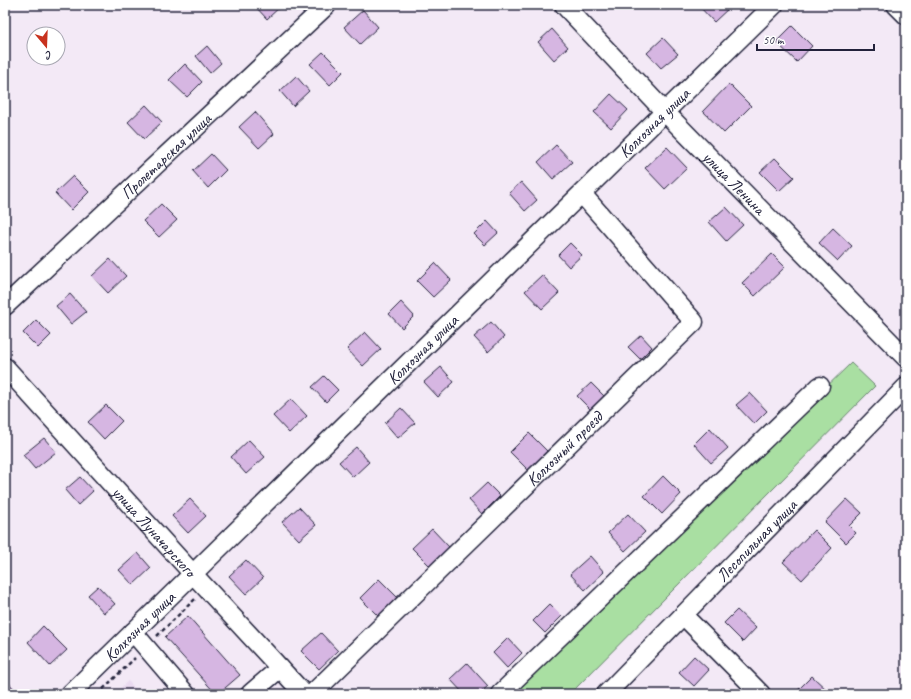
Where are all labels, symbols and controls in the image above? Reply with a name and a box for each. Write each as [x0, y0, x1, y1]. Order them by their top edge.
north arrow [26, 26, 66, 66]
scale bar [757, 26, 874, 52]
text: 50 m [763, 32, 785, 48]
text: С [43, 48, 54, 63]
street label: Колхозная улица [614, 82, 695, 162]
street label: Пролетарская улица [116, 108, 216, 203]
street label: улица Ленина [698, 146, 771, 220]
street label: Колхозная улица [382, 309, 463, 389]
street label: Колхозный проезд [522, 405, 608, 490]
street label: улица Луначарского [107, 481, 202, 583]
street label: Лесопильная улица [711, 494, 802, 586]
street label: Колхозная улица [99, 586, 180, 666]

